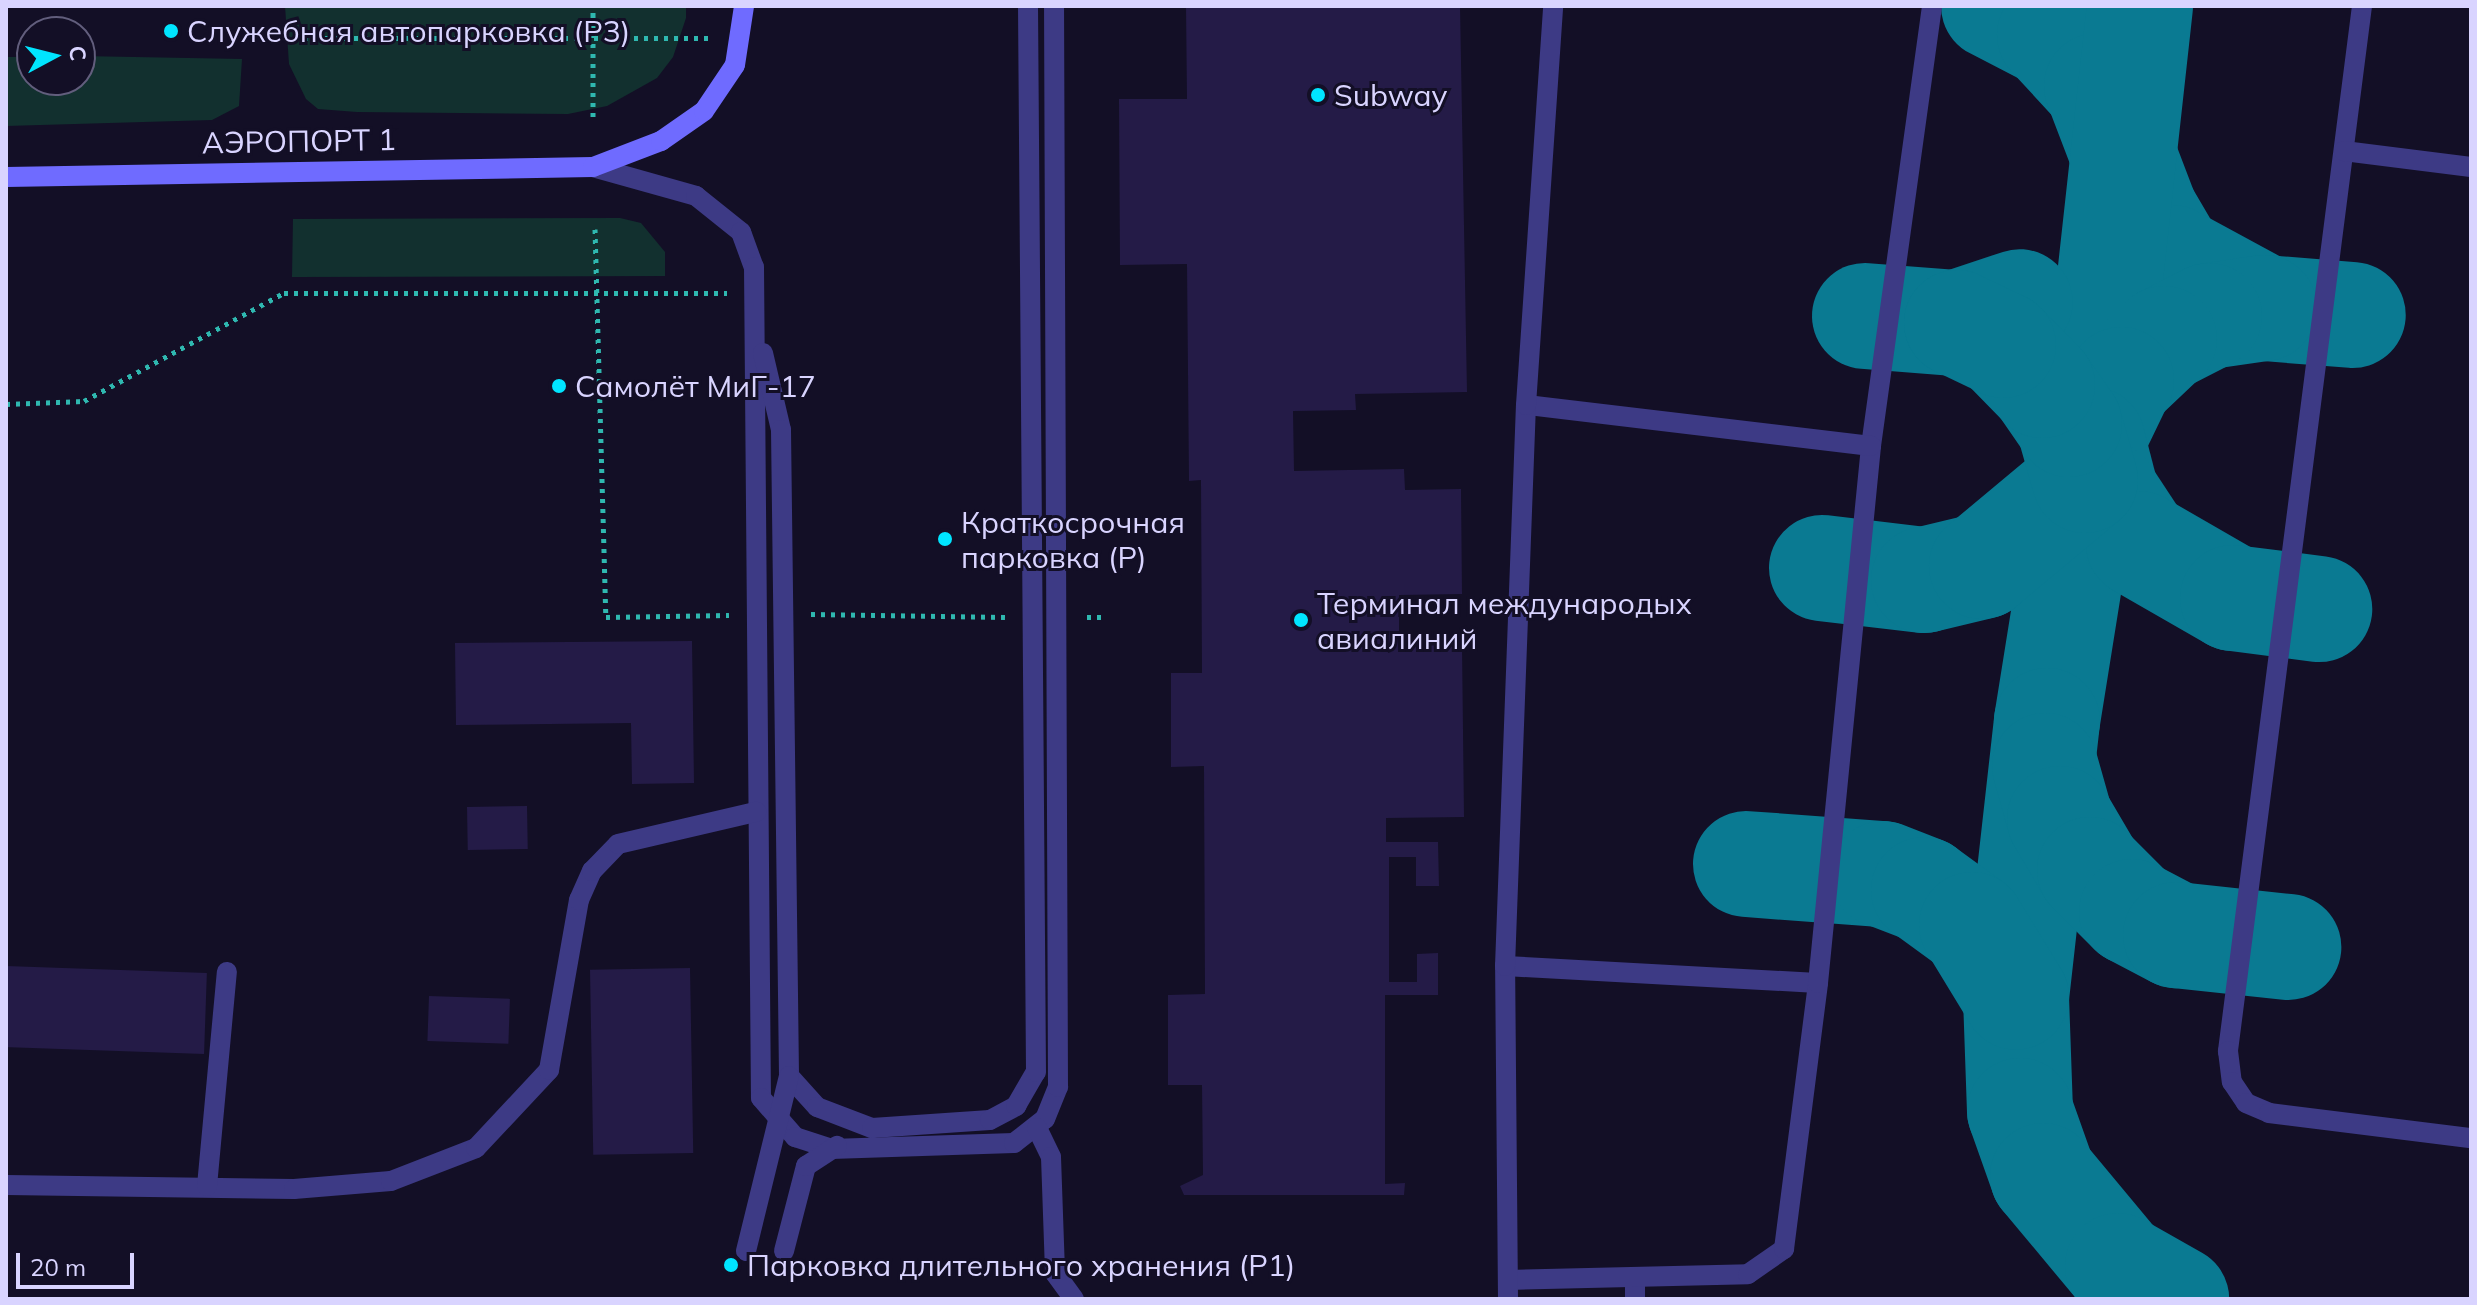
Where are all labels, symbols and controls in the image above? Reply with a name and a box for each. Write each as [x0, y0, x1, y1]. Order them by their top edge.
place label: Служебная автопарковка (P3) [187, 13, 630, 49]
north arrow [16, 16, 96, 96]
marker: Служебная автопарковка (P3) [162, 22, 180, 40]
text: С [63, 44, 93, 63]
place label: Subway [1334, 77, 1447, 113]
marker: Subway [1309, 86, 1327, 104]
street label: АЭРОПОРТ 1 [202, 121, 396, 161]
place label: Самолёт МиГ-17 [575, 368, 816, 404]
marker: Самолёт МиГ-17 [550, 377, 568, 395]
place label: Краткосрочная парковка (P) [961, 504, 1185, 574]
marker: Краткосрочная парковка (P) [936, 530, 954, 548]
place label: Терминал международых авиалиний [1317, 585, 1692, 656]
marker: Терминал международых авиалиний [1292, 611, 1310, 629]
scale bar [20, 1237, 138, 1287]
place label: Парковка длительного хранения (P1) [747, 1247, 1295, 1283]
text: 20 m [30, 1252, 86, 1282]
marker: Парковка длительного хранения (P1) [722, 1256, 740, 1274]

